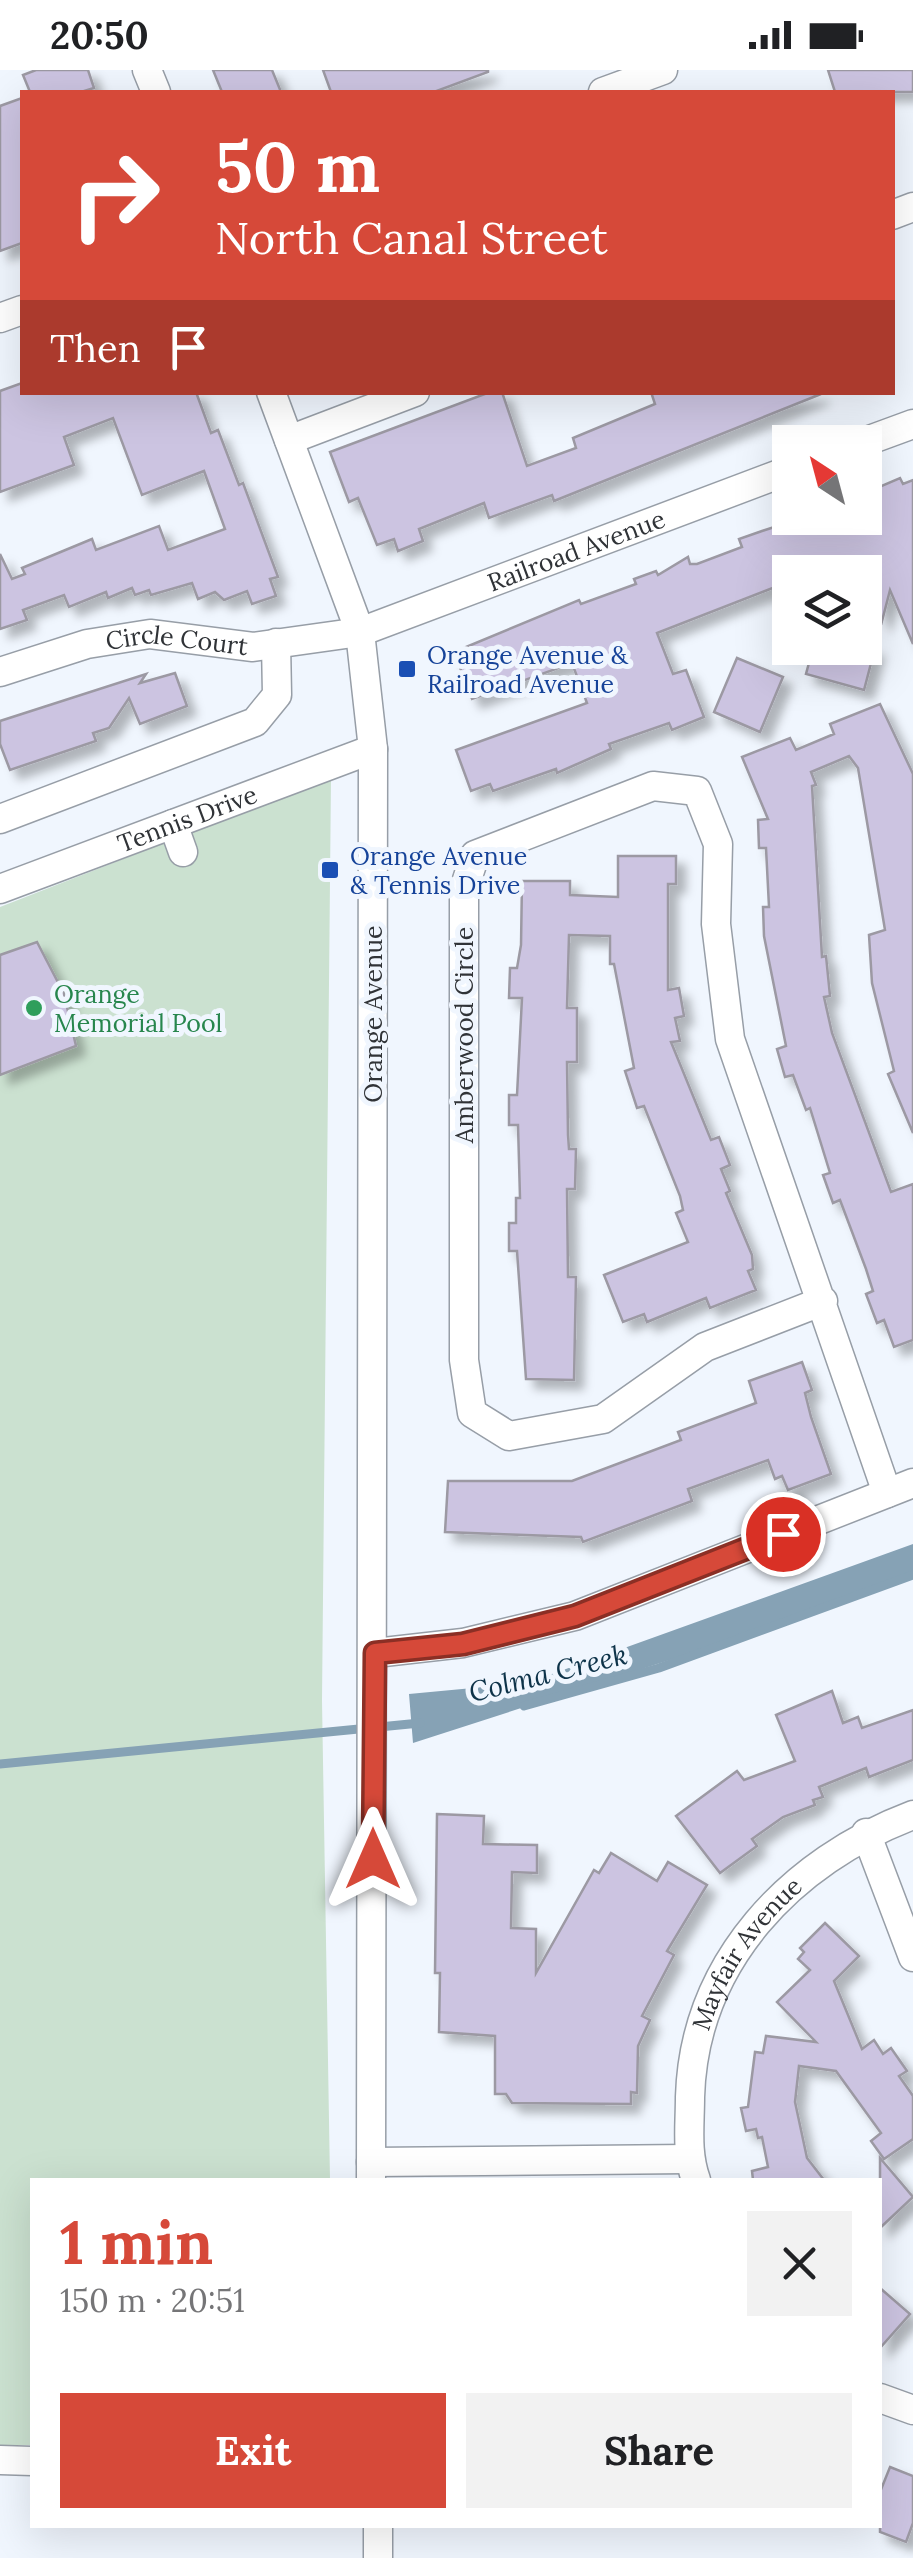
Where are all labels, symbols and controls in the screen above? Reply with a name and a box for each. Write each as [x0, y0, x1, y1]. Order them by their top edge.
text: 20:50 [50, 11, 149, 59]
text: 50 m [215, 122, 380, 211]
icon: right [50, 130, 180, 260]
text: North Canal Street [215, 209, 608, 266]
icon: arrive [161, 320, 216, 375]
text: Then [50, 324, 141, 372]
north arrow [772, 425, 882, 535]
map controls [772, 425, 882, 665]
street label: Railroad Avenue [483, 503, 669, 599]
button: layers [772, 555, 882, 665]
street label: Circle Court [103, 618, 250, 662]
place label: Orange Avenue & Railroad Avenue [427, 639, 629, 700]
marker: Orange Avenue & Railroad Avenue [396, 658, 418, 680]
street label: Tennis Drive [113, 778, 261, 859]
place label: Orange Avenue & Tennis Drive [350, 840, 527, 901]
marker: Orange Avenue & Tennis Drive [319, 859, 341, 881]
street label: Orange Avenue [357, 925, 389, 1103]
street label: Amberwood Circle [448, 927, 480, 1144]
place label: Orange Memorial Pool [54, 978, 222, 1039]
marker: Orange Memorial Pool [23, 997, 45, 1019]
pin [741, 1492, 826, 1577]
icon: arrive [756, 1507, 811, 1562]
water label: Colma Creek [465, 1636, 631, 1710]
position arrow [321, 1807, 425, 1911]
street label: Mayfair Avenue [685, 1870, 808, 2034]
text: 1 min [60, 2204, 213, 2280]
button: close [747, 2211, 852, 2316]
text: 150 m · 20:51 [60, 2280, 245, 2321]
button: Exit [60, 2393, 446, 2508]
button: Share [466, 2393, 852, 2508]

